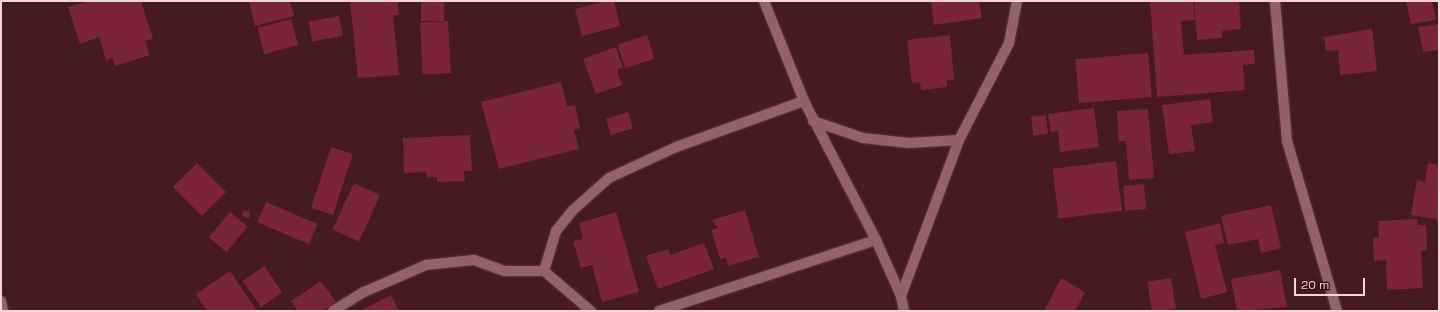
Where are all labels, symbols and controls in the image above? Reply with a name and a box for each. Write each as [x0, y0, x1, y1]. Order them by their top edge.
scale bar [1296, 270, 1367, 296]
text: 20 m [1301, 277, 1329, 293]

